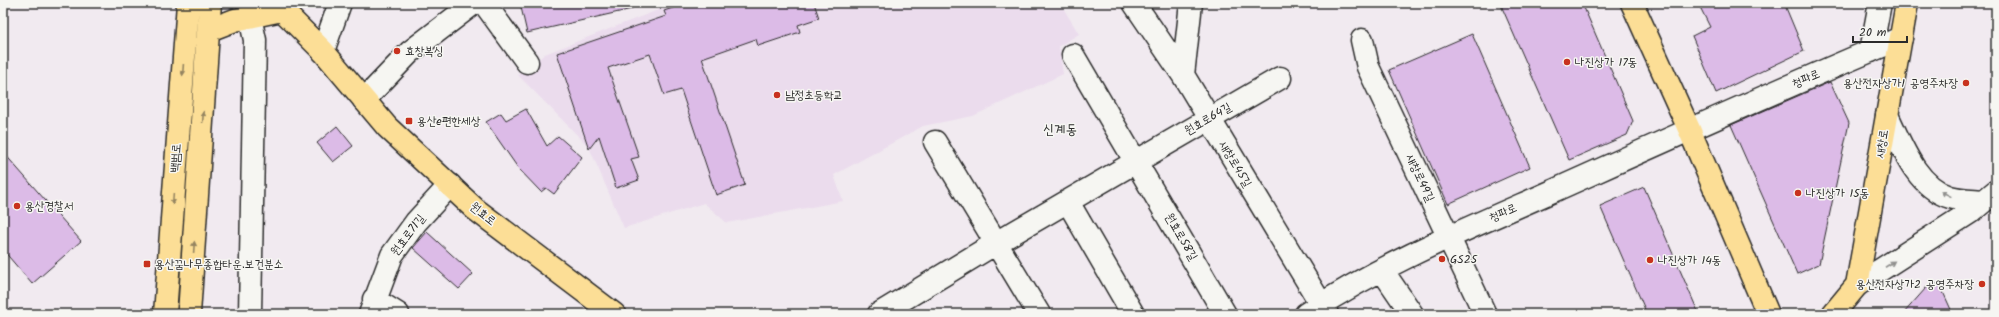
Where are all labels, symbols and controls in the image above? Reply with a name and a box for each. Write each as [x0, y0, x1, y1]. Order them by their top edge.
scale bar [1853, 18, 1907, 44]
text: 20 m [1859, 23, 1887, 42]
place label: 효창복싱 [405, 42, 444, 61]
marker: 효창복싱 [392, 46, 402, 56]
place label: 나진상가 17동 [1575, 53, 1637, 72]
marker: 나진상가 17동 [1562, 57, 1572, 67]
one-way arrow [179, 64, 186, 76]
street label: 청파로 [1789, 65, 1823, 93]
place label: 용산전자상가1 공영주차장 [1843, 74, 1958, 93]
marker: 용산전자상가1 공영주차장 [1961, 78, 1971, 88]
place label: 남정초등학교 [785, 86, 843, 105]
marker: 남정초등학교 [772, 90, 782, 100]
street label: 원효로64길 [1181, 98, 1236, 140]
one-way arrow [199, 111, 206, 123]
place label: 용산e편한세상 [417, 112, 481, 131]
marker: 용산e편한세상 [404, 116, 414, 126]
district label: 신계동 [1043, 119, 1077, 141]
street label: 새창로 [1870, 128, 1894, 160]
street label: 새창로45길 [1214, 137, 1257, 191]
street label: 백범로 [166, 143, 186, 173]
street label: 새창로49길 [1401, 151, 1440, 205]
place label: 나진상가 15동 [1806, 184, 1869, 203]
marker: 나진상가 15동 [1793, 188, 1803, 198]
one-way arrow [1940, 191, 1952, 198]
one-way arrow [170, 193, 177, 205]
place label: 용산경찰서 [25, 197, 73, 216]
street label: 원효로 [466, 198, 500, 230]
street label: 청파로 [1486, 198, 1520, 228]
marker: 용산경찰서 [12, 201, 22, 211]
street label: 원효로71길 [386, 210, 430, 260]
street label: 원효로58길 [1160, 210, 1202, 265]
one-way arrow [191, 240, 197, 253]
place label: GS25 [1450, 250, 1479, 269]
place label: 나진상가 14동 [1658, 251, 1721, 270]
marker: GS25 [1437, 254, 1447, 264]
place label: 용산꿈나무종합타운.보건분소 [155, 255, 283, 274]
marker: 나진상가 14동 [1645, 255, 1655, 265]
marker: 용산꿈나무종합타운.보건분소 [142, 259, 152, 269]
one-way arrow [1884, 260, 1896, 267]
place label: 용산전자상가2 공영주차장 [1856, 275, 1974, 294]
marker: 용산전자상가2 공영주차장 [1977, 279, 1987, 289]

